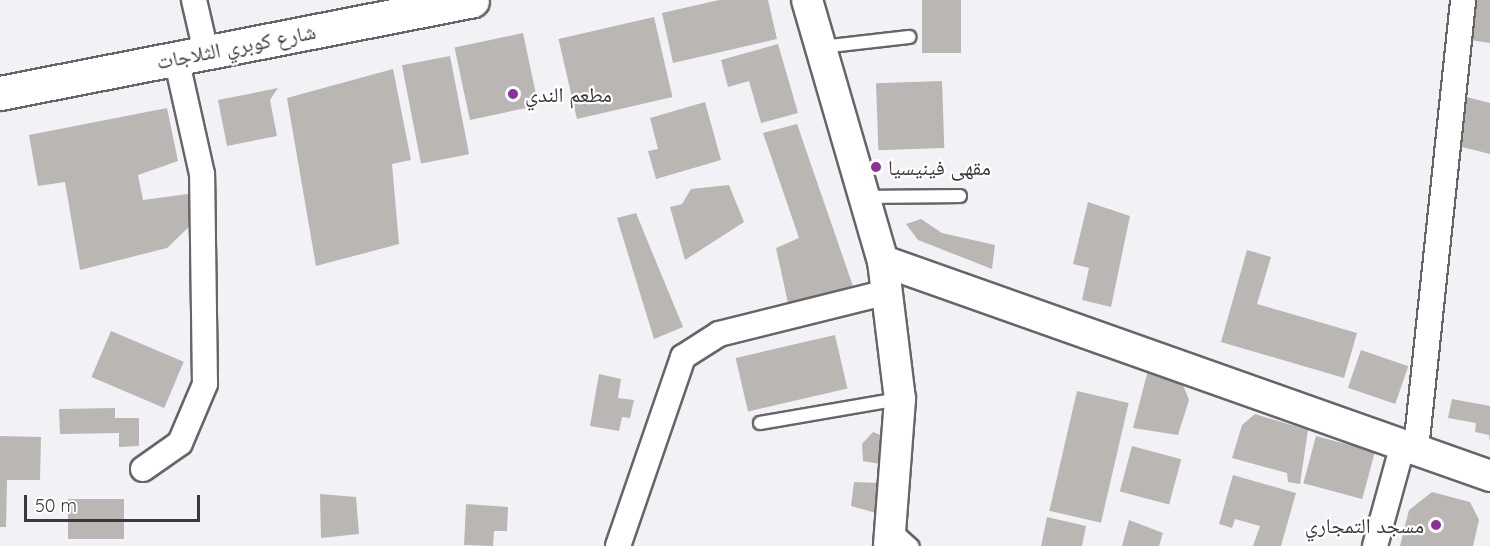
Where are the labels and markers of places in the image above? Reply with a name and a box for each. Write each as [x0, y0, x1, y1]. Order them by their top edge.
place label: مطعم الندي [525, 81, 612, 107]
marker: مطعم الندي [506, 87, 520, 101]
place label: مقهى فينيسيا [888, 154, 991, 180]
marker: مقهى فينيسيا [869, 160, 883, 174]
place label: مسجد التمجاري [1305, 512, 1424, 538]
marker: مسجد التمجاري [1429, 518, 1443, 532]

